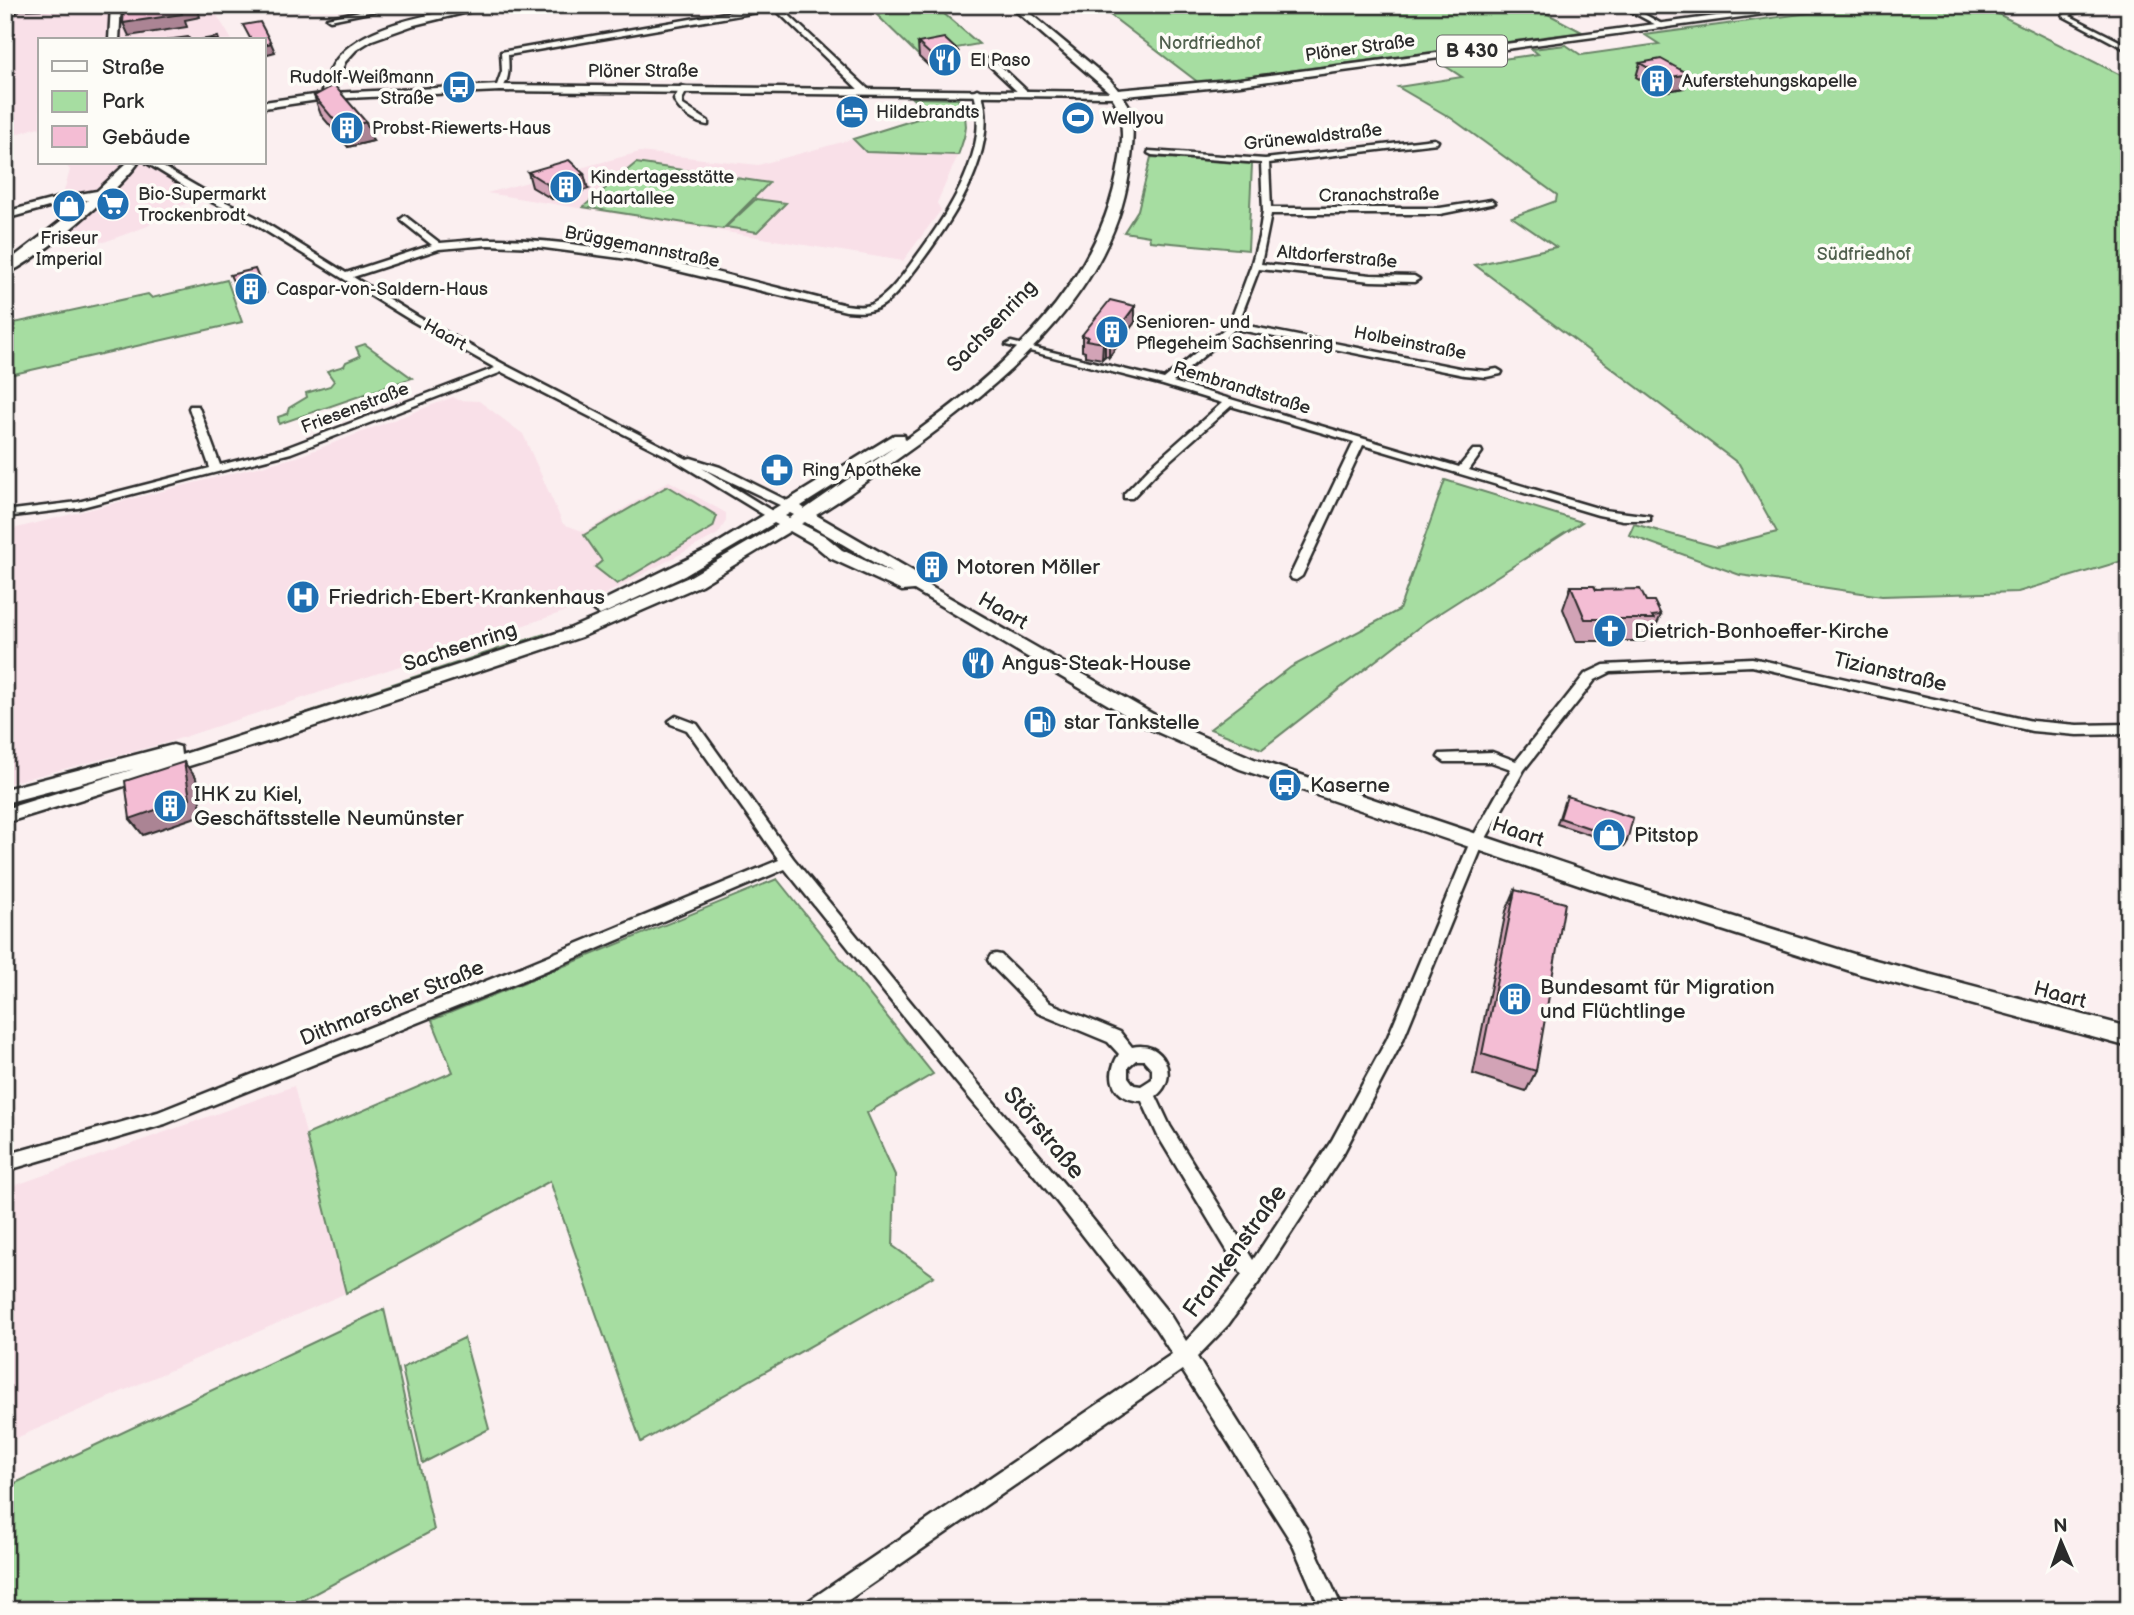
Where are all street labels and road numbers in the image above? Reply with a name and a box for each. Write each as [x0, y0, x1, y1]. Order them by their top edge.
street label: Plöner Straße [1304, 30, 1417, 66]
road number: B 430 [1437, 36, 1507, 66]
street label: Plöner Straße [588, 61, 699, 82]
street label: Grünewaldstraße [1243, 119, 1383, 155]
street label: Cranachstraße [1319, 183, 1440, 207]
street label: Brüggemannstraße [563, 222, 722, 272]
street label: Altdorferstraße [1276, 241, 1398, 273]
street label: Sachsenring [942, 275, 1042, 377]
street label: Haart [420, 315, 471, 356]
street label: Holbeinstraße [1352, 322, 1468, 364]
street label: Rembrandtstraße [1171, 357, 1313, 419]
street label: Friesenstraße [298, 378, 412, 438]
street label: Haart [974, 587, 1033, 635]
street label: Sachsenring [400, 617, 520, 677]
street label: Tizianstraße [1831, 647, 1949, 697]
street label: Haart [1489, 811, 1548, 853]
street label: Dithmarscher Straße [296, 955, 488, 1051]
street label: Haart [2031, 976, 2090, 1014]
street label: Störstraße [997, 1081, 1091, 1185]
street label: Frankenstraße [1177, 1179, 1293, 1323]

